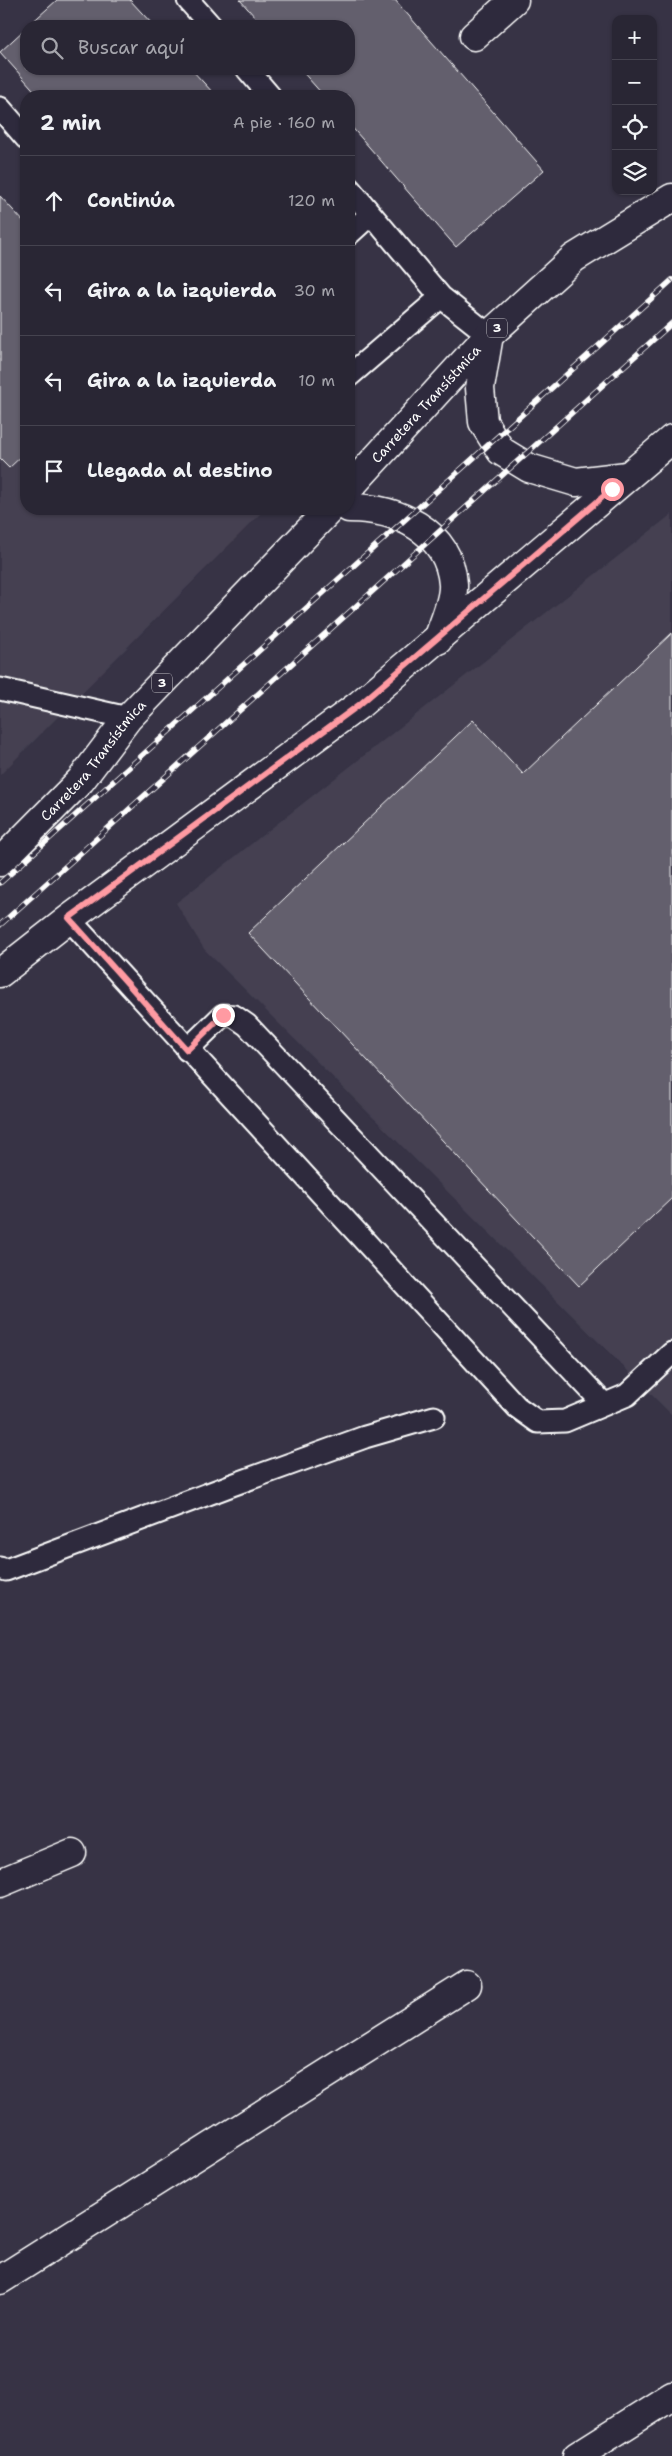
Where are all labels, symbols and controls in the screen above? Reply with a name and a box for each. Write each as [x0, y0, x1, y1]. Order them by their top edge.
map controls [612, 15, 657, 195]
button: + [612, 15, 657, 60]
search box [20, 20, 355, 75]
icon: search [38, 34, 66, 62]
text: Buscar aquí [78, 35, 184, 60]
button: − [612, 60, 657, 105]
button: locate [612, 105, 657, 150]
text: 2 min [40, 109, 101, 137]
text: A pie · 160 m [233, 112, 335, 133]
button: layers [612, 150, 657, 195]
icon: ahead [40, 187, 68, 215]
text: Continúa [87, 188, 175, 213]
text: 120 m [288, 190, 335, 211]
icon: left [40, 277, 68, 305]
text: Gira a la izquierda [87, 278, 276, 303]
text: 30 m [294, 280, 335, 301]
road number: 3 [487, 318, 507, 338]
street label: Carretera Transístmica [367, 341, 485, 467]
icon: left [40, 367, 68, 395]
text: Gira a la izquierda [87, 368, 276, 393]
text: 10 m [298, 370, 335, 391]
icon: arrive [40, 457, 68, 485]
text: Llegada al destino [87, 458, 273, 483]
route start [601, 478, 624, 501]
road number: 3 [152, 674, 172, 692]
street label: Carretera Transístmica [37, 696, 150, 825]
route end [212, 1004, 235, 1027]

